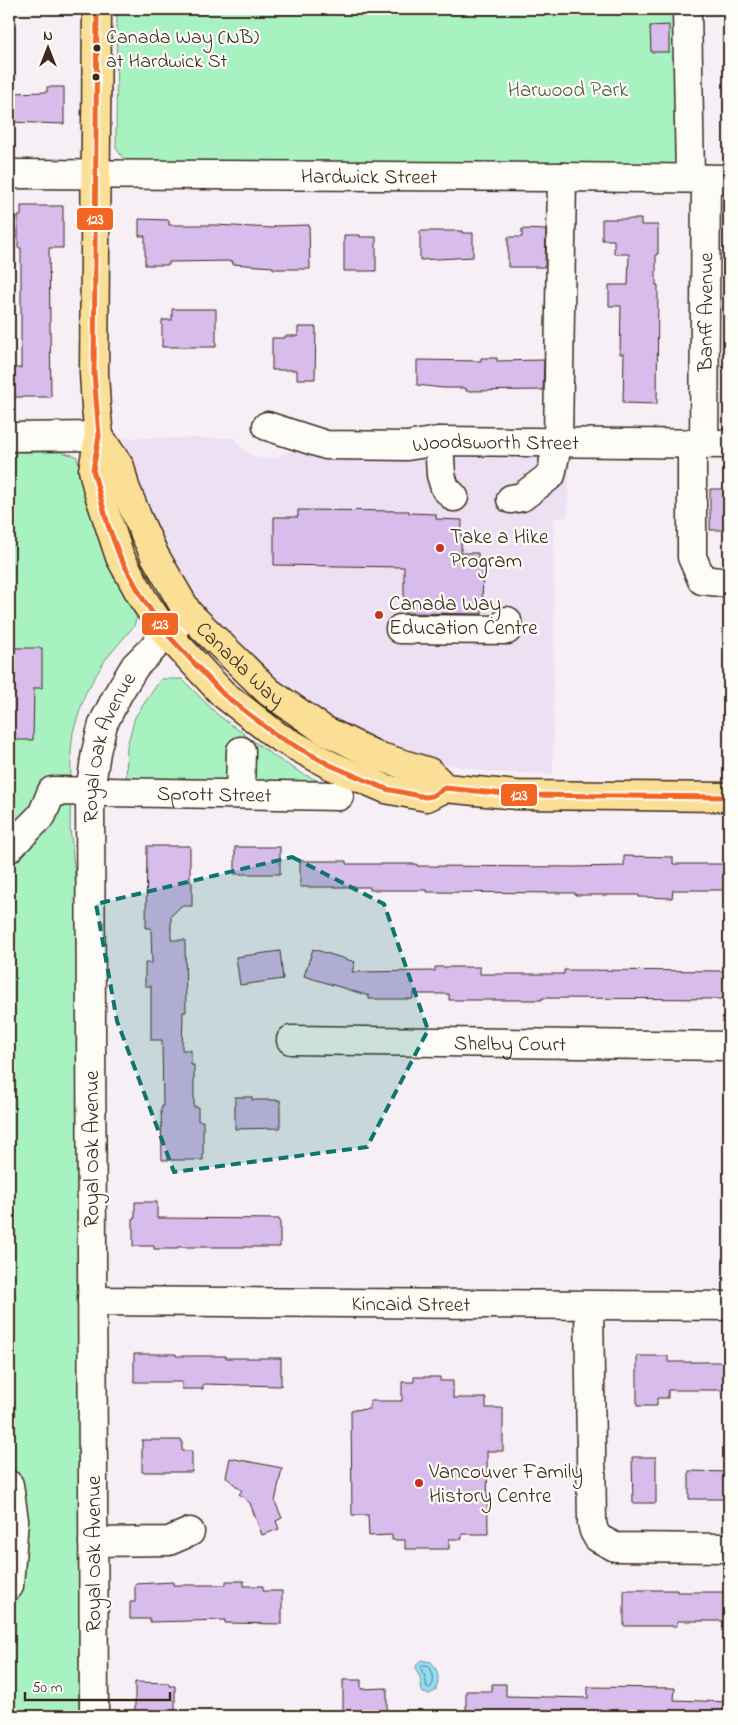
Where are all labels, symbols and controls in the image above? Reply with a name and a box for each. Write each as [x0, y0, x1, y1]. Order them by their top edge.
north arrow [22, 22, 72, 72]
place label: Canada Way (NB) at Hardwick St [106, 24, 259, 77]
text: N [43, 26, 53, 47]
marker: Canada Way (NB) at Hardwick St [92, 43, 102, 53]
unlabelled marker [91, 72, 101, 82]
park label: Harwood Park [508, 76, 629, 106]
street label: Hardwick Street [301, 163, 437, 193]
line badge: 123 [76, 207, 114, 231]
text: 123 [86, 210, 104, 231]
street label: Banff Avenue [692, 252, 722, 373]
street label: Woodsworth Street [410, 428, 579, 462]
place label: Take a Hike Program [450, 523, 549, 579]
marker: Take a Hike Program [434, 542, 446, 554]
place label: Canada Way Education Centre [389, 590, 538, 644]
marker: Canada Way Education Centre [373, 609, 385, 621]
line badge: 123 [141, 612, 179, 636]
text: 123 [151, 615, 169, 636]
street label: Canada Way [188, 615, 289, 717]
street label: Royal Oak Avenue [77, 667, 145, 822]
street label: Sprott Street [157, 780, 272, 812]
line badge: 123 [500, 783, 538, 807]
text: 123 [510, 786, 528, 807]
street label: Shelby Court [454, 1029, 566, 1062]
street label: Royal Oak Avenue [78, 1070, 110, 1227]
street label: Kincaid Street [351, 1290, 470, 1321]
place label: Vancouver Family History Centre [428, 1458, 583, 1514]
street label: Royal Oak Avenue [80, 1475, 112, 1632]
marker: Vancouver Family History Centre [413, 1477, 425, 1489]
scale bar [25, 1670, 170, 1702]
text: 50 m [32, 1677, 63, 1699]

